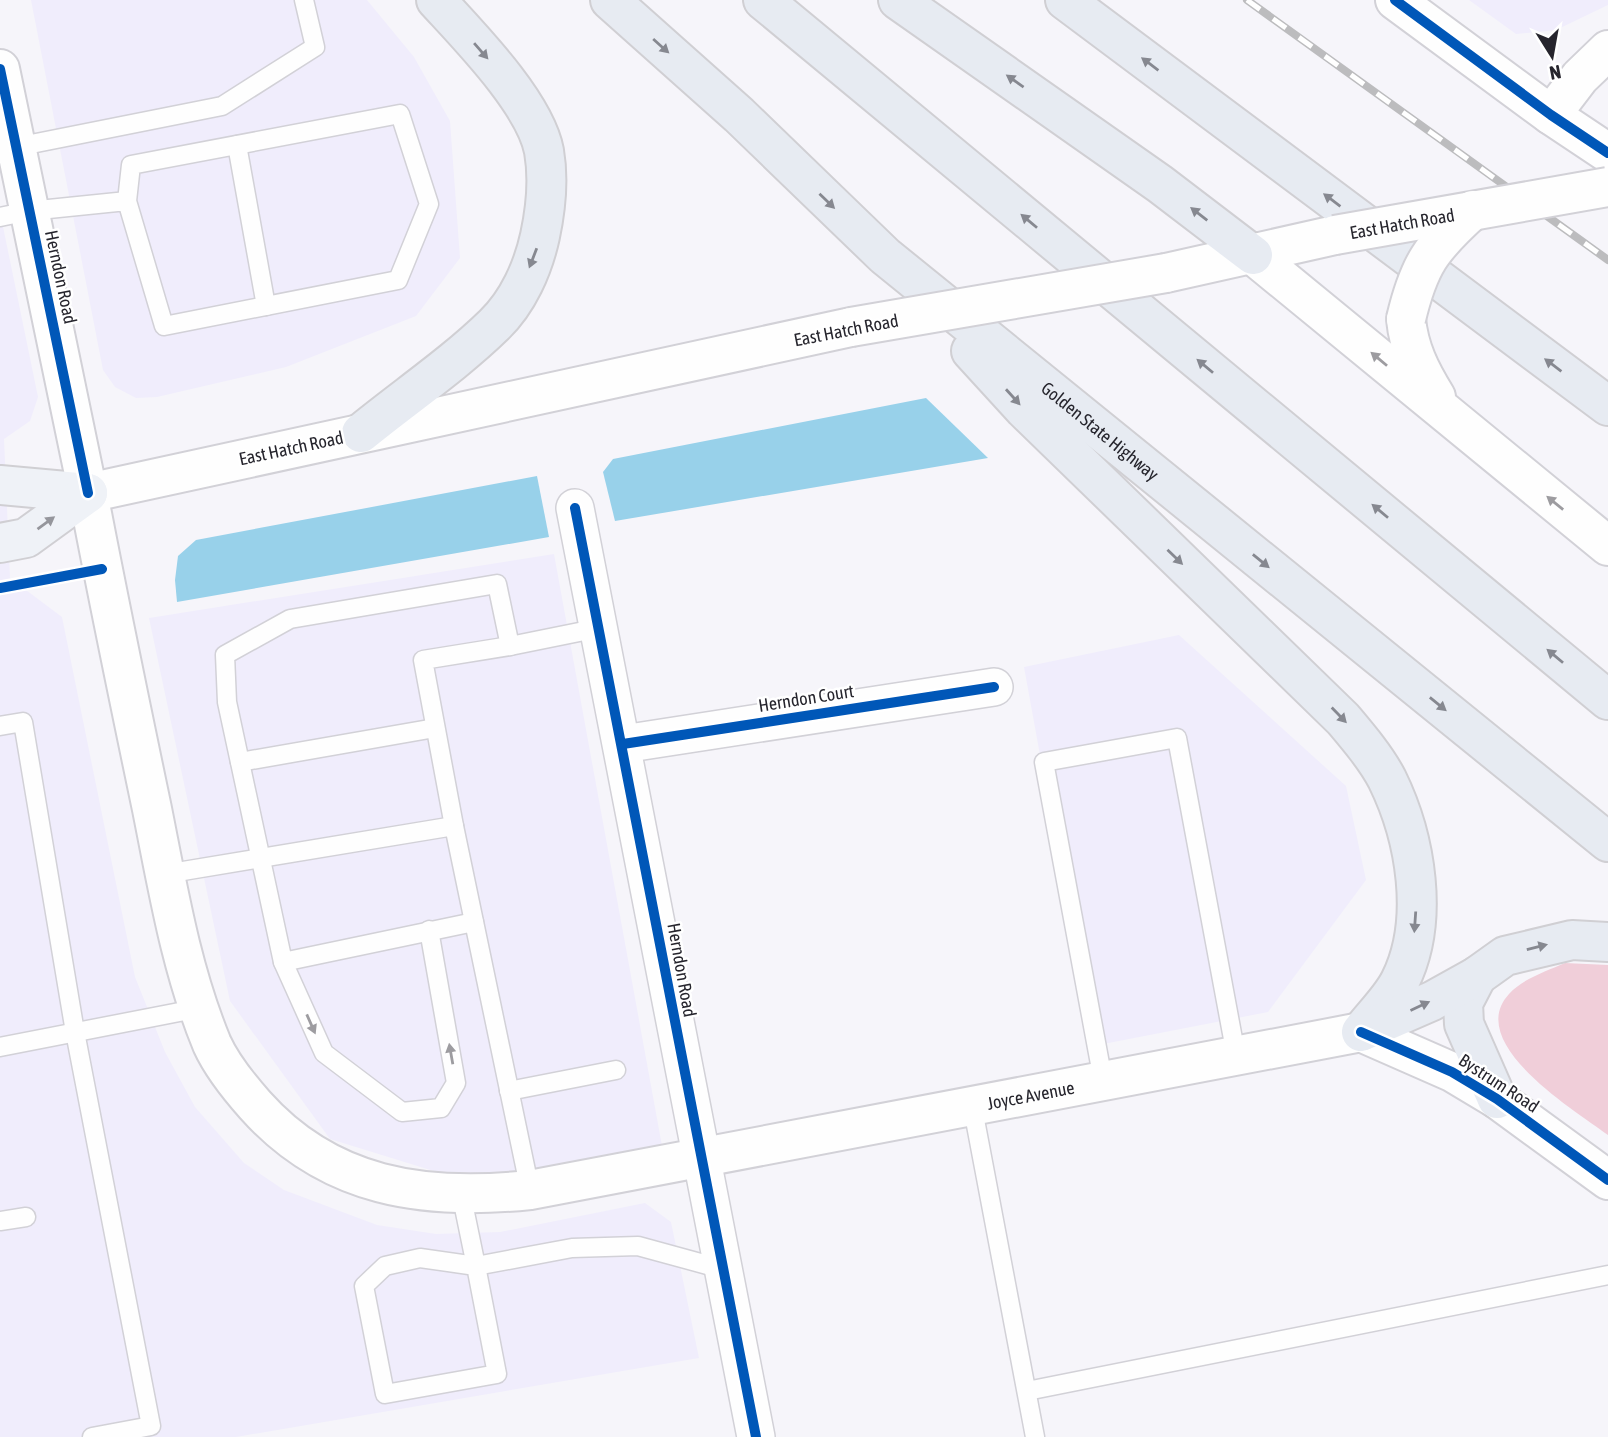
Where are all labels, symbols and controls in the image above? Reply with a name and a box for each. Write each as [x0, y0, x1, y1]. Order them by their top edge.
north arrow [1517, 21, 1587, 91]
one-way arrow [652, 37, 669, 53]
one-way arrow [473, 42, 489, 60]
one-way arrow [1141, 57, 1159, 71]
text: N [1548, 61, 1563, 85]
one-way arrow [1006, 74, 1024, 88]
one-way arrow [819, 192, 836, 209]
one-way arrow [1323, 193, 1341, 207]
street label: East Hatch Road [1348, 204, 1456, 243]
one-way arrow [1191, 206, 1209, 221]
one-way arrow [1021, 214, 1038, 229]
street label: Herndon Road [41, 228, 81, 326]
one-way arrow [528, 247, 539, 268]
street label: East Hatch Road [792, 310, 900, 350]
one-way arrow [1370, 352, 1388, 367]
one-way arrow [1545, 358, 1563, 373]
one-way arrow [1196, 359, 1213, 374]
street label: Golden State Highway [1037, 377, 1163, 484]
one-way arrow [1005, 388, 1021, 406]
street label: East Hatch Road [237, 427, 345, 469]
one-way arrow [1546, 497, 1564, 511]
one-way arrow [1372, 504, 1389, 519]
one-way arrow [37, 516, 55, 530]
one-way arrow [1167, 548, 1184, 565]
one-way arrow [1252, 554, 1270, 569]
one-way arrow [1547, 649, 1564, 664]
street label: Herndon Court [757, 680, 855, 716]
one-way arrow [1429, 697, 1447, 712]
one-way arrow [1330, 707, 1347, 724]
one-way arrow [1409, 911, 1420, 933]
street label: Herndon Road [663, 921, 701, 1019]
one-way arrow [1526, 941, 1548, 952]
one-way arrow [1410, 1001, 1430, 1012]
one-way arrow [305, 1014, 317, 1034]
one-way arrow [445, 1043, 456, 1065]
street label: Bystrum Road [1455, 1049, 1543, 1117]
street label: Joyce Avenue [985, 1076, 1076, 1113]

